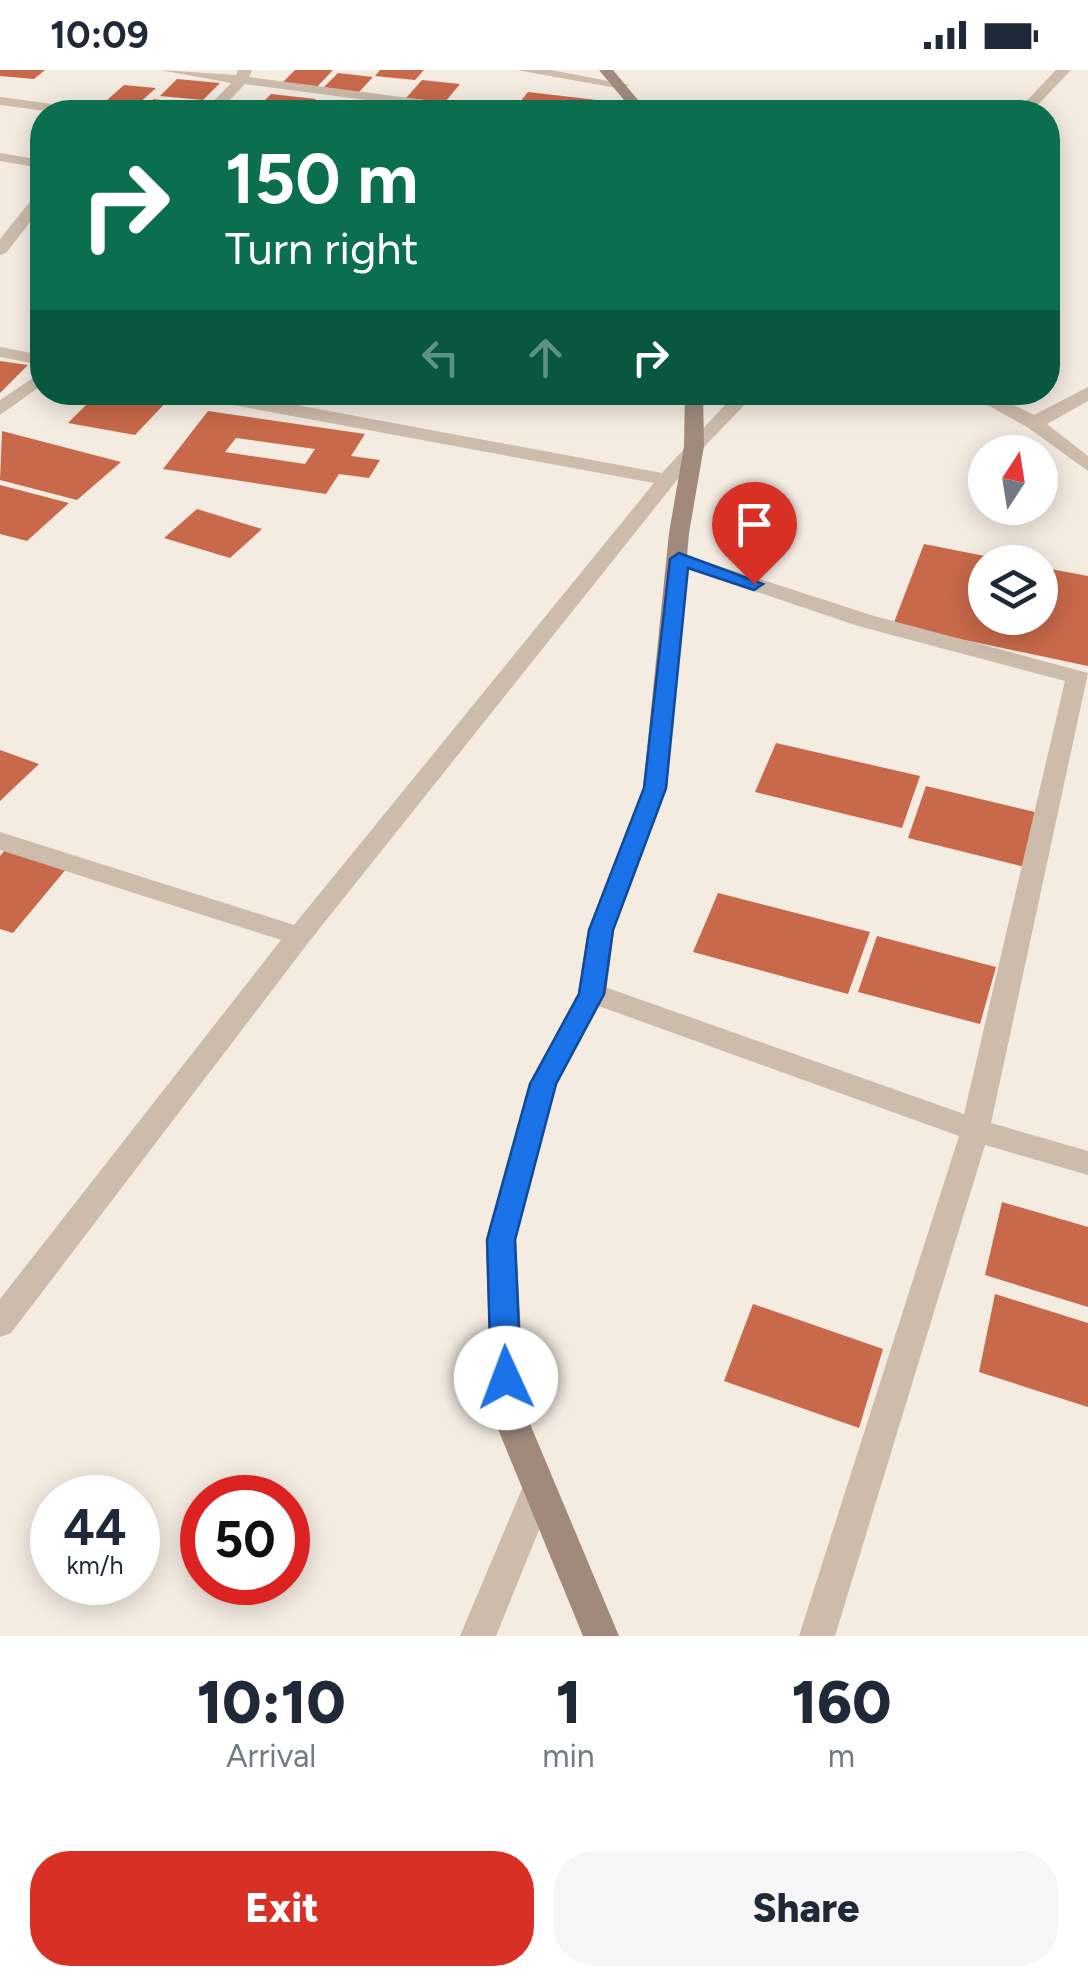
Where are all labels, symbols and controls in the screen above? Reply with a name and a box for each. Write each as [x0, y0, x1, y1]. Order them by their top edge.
text: 10:09 [50, 12, 149, 58]
text: 150 m [225, 136, 418, 221]
icon: right [60, 140, 190, 270]
text: Turn right [225, 221, 418, 275]
icon: left [413, 330, 468, 385]
icon: ahead [518, 330, 573, 385]
icon: right [623, 330, 678, 385]
north arrow [968, 435, 1058, 525]
map controls [968, 435, 1058, 635]
pin [712, 482, 797, 585]
icon: arrive [727, 497, 782, 552]
button: layers [968, 545, 1058, 635]
position arrow [454, 1326, 558, 1430]
speed limit sign: 50 [180, 1475, 310, 1605]
text: 44 [63, 1497, 127, 1558]
text: km/h [66, 1550, 124, 1580]
text: 10:10 [197, 1666, 346, 1738]
text: 1 [556, 1666, 581, 1738]
text: 160 [791, 1666, 891, 1738]
text: Arrival [226, 1737, 316, 1775]
text: min [542, 1737, 595, 1775]
text: m [828, 1737, 855, 1775]
button: Exit [30, 1851, 534, 1966]
button: Share [554, 1851, 1058, 1966]

